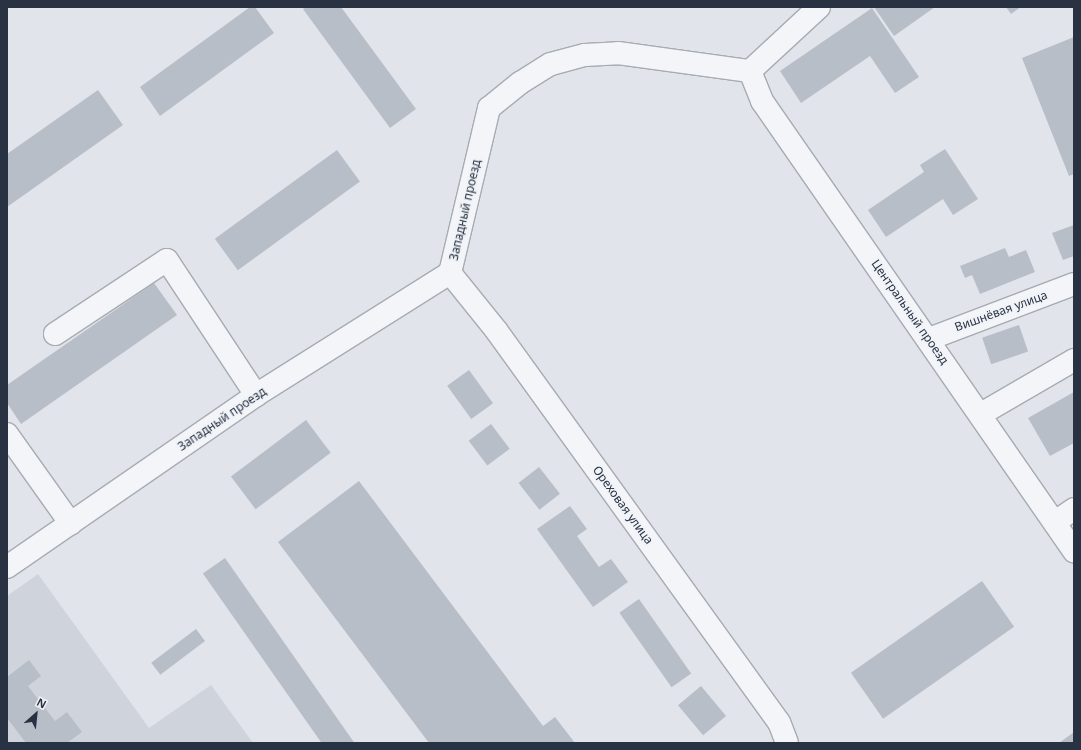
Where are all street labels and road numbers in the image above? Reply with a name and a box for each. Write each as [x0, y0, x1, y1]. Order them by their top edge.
street label: Западный проезд [446, 158, 484, 262]
street label: Центральный проезд [868, 257, 952, 367]
street label: Вишнёвая улица [953, 288, 1049, 334]
street label: Западный проезд [175, 384, 269, 454]
street label: Ореховая улица [590, 463, 656, 547]

